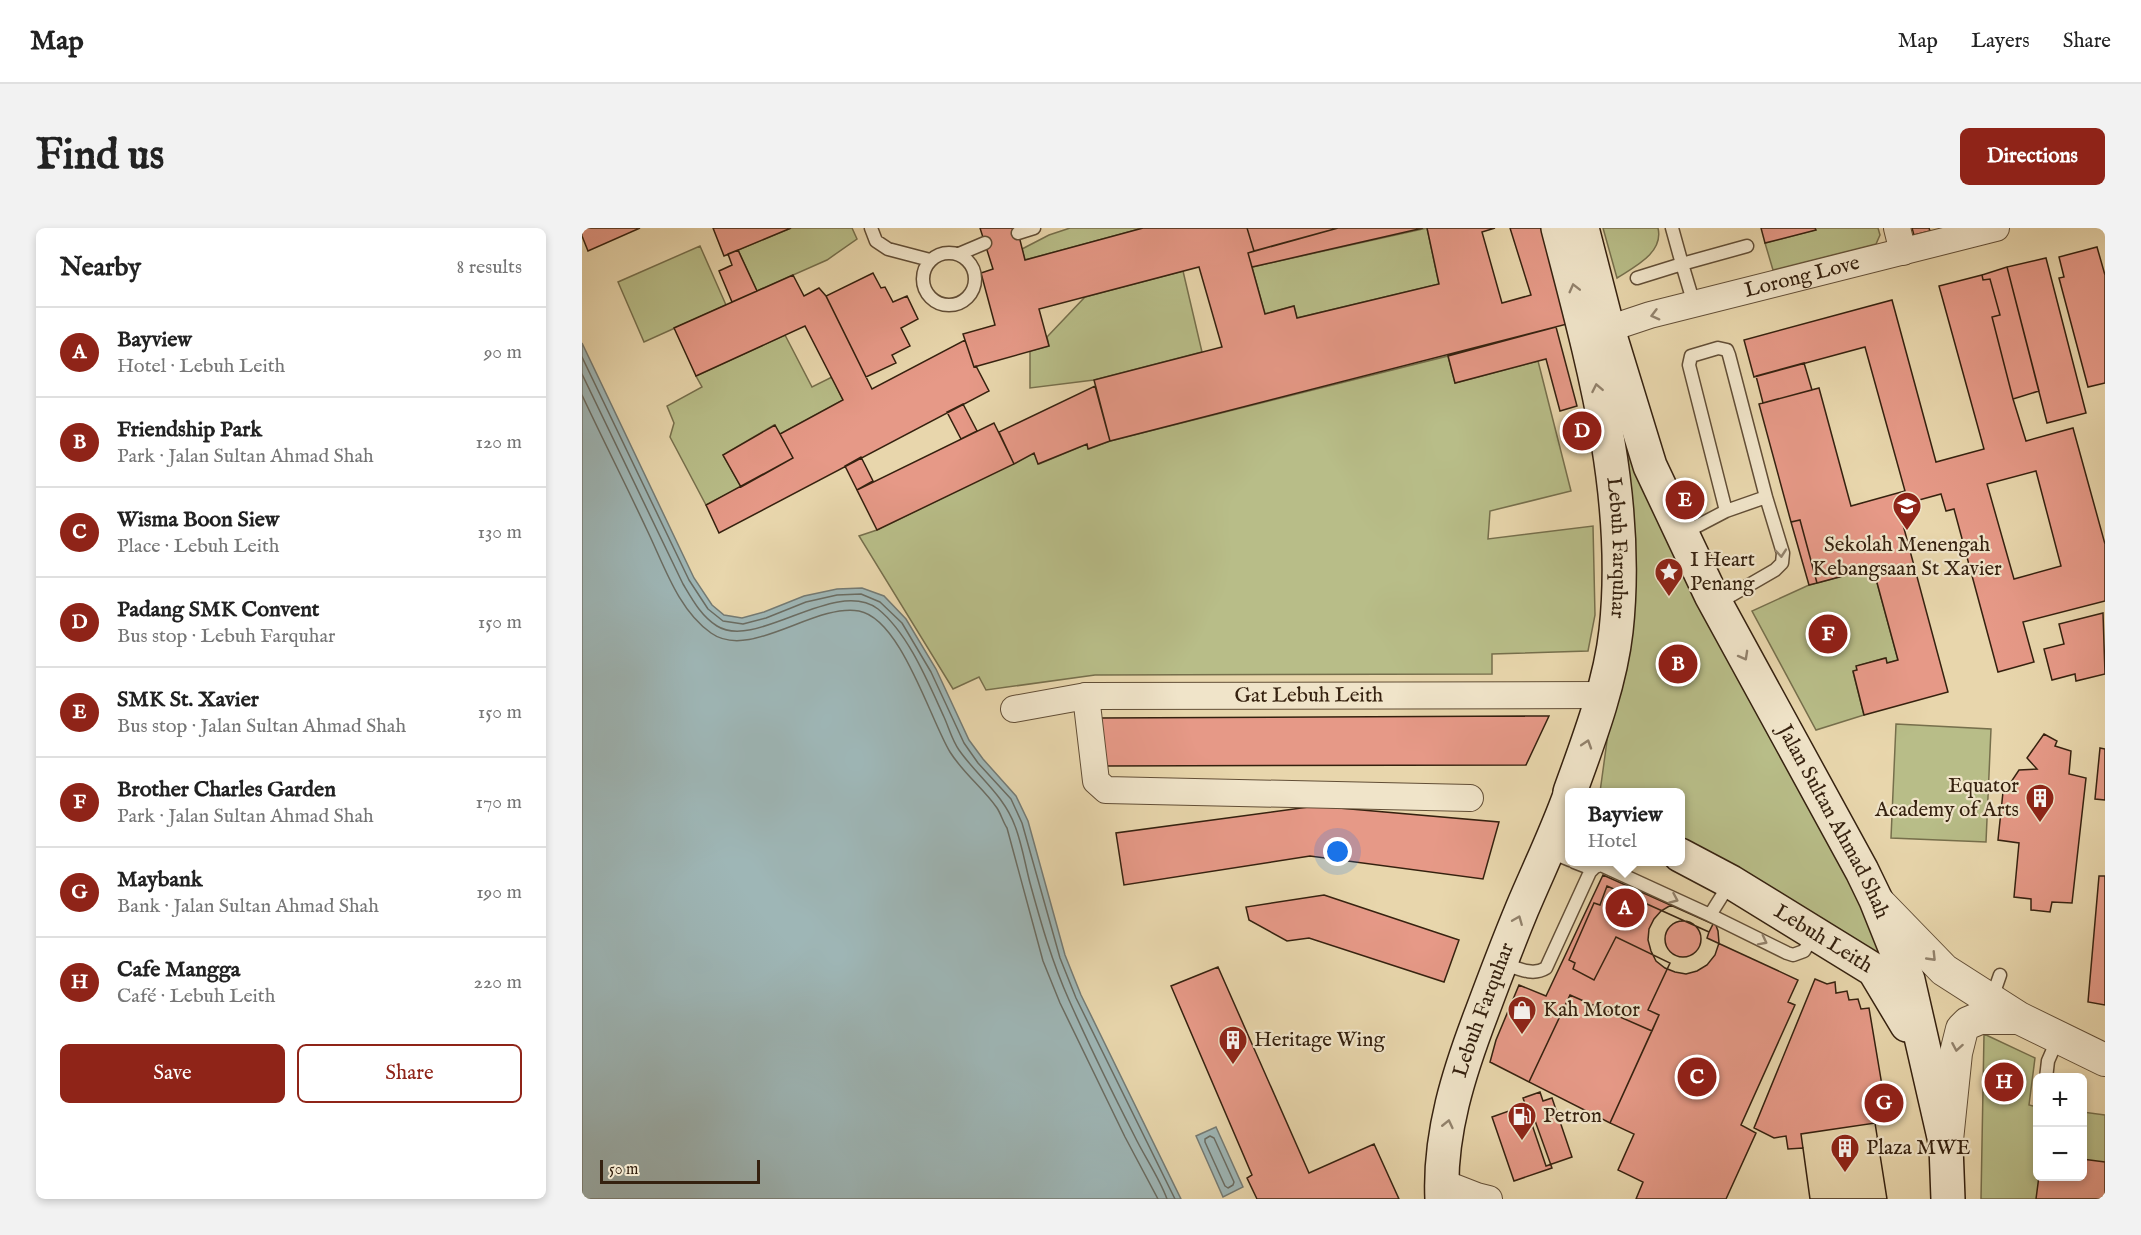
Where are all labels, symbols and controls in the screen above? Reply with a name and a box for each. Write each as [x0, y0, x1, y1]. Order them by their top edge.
text: Map [30, 24, 84, 59]
text: Map [1898, 28, 1938, 55]
text: Layers [1971, 28, 2030, 55]
text: Share [2063, 28, 2111, 55]
button: Directions [1960, 128, 2105, 185]
text: Find us [36, 130, 164, 183]
street label: Lorong Love [1742, 249, 1863, 304]
text: Nearby [60, 251, 141, 284]
text: 8 results [456, 255, 522, 280]
one-way arrow [1568, 283, 1581, 293]
one-way arrow [1650, 307, 1660, 320]
text: Bayview [117, 326, 192, 354]
text: A [73, 340, 86, 365]
text: 90 m [484, 340, 522, 365]
text: Hotel · Lebuh Leith [117, 354, 285, 379]
one-way arrow [1591, 383, 1604, 393]
pin: D [1562, 408, 1602, 454]
text: Friendship Park [117, 416, 262, 444]
text: B [73, 430, 86, 455]
text: 120 m [476, 430, 522, 455]
text: Park · Jalan Sultan Ahmad Shah [117, 444, 374, 469]
street label: Lebuh Farquhar [1600, 475, 1633, 620]
pin: E [1666, 478, 1704, 522]
school or university icon: Sekolah Menengah Kebangsaan St Xavier [1891, 490, 1923, 532]
text: Wisma Boon Siew [117, 506, 279, 534]
text: C [72, 520, 87, 545]
text: 130 m [477, 520, 522, 545]
place label: Sekolah Menengah Kebangsaan St Xavier [1812, 532, 2002, 583]
text: Place · Lebuh Leith [117, 534, 280, 559]
place label: I Heart Penang [1690, 547, 1755, 598]
one-way arrow [1774, 548, 1787, 557]
place icon: I Heart Penang [1653, 556, 1685, 598]
text: Padang SMK Convent [117, 596, 319, 624]
text: D [71, 610, 88, 635]
text: 150 m [478, 610, 522, 635]
pin: F [1808, 612, 1848, 656]
text: Bus stop · Lebuh Farquhar [117, 624, 335, 649]
pin: B [1658, 642, 1698, 686]
one-way arrow [1737, 650, 1748, 660]
street label: Gat Lebuh Leith [1234, 682, 1383, 709]
text: SMK St. Xavier [117, 686, 259, 714]
text: E [73, 700, 86, 725]
text: 150 m [478, 700, 522, 725]
text: Bus stop · Jalan Sultan Ahmad Shah [117, 714, 406, 739]
street label: Jalan Sultan Ahmad Shah [1770, 718, 1896, 923]
one-way arrow [1579, 739, 1592, 750]
place label: Equator Academy of Arts [1874, 773, 2019, 824]
text: Brother Charles Garden [117, 776, 336, 804]
building icon: Equator Academy of Arts [2024, 782, 2056, 824]
popup [1565, 788, 1685, 866]
text: F [73, 790, 86, 815]
text: 170 m [476, 790, 522, 815]
text: Bayview [1588, 801, 1662, 829]
text: Park · Jalan Sultan Ahmad Shah [117, 804, 374, 829]
text: Hotel [1588, 829, 1637, 854]
your location [1323, 837, 1352, 866]
text: Maybank [117, 866, 203, 894]
text: G [72, 880, 87, 905]
text: 190 m [476, 880, 522, 905]
pin: A [1606, 886, 1644, 930]
one-way arrow [1668, 891, 1679, 903]
text: Bank · Jalan Sultan Ahmad Shah [117, 894, 379, 919]
street label: Lebuh Leith [1769, 898, 1878, 979]
one-way arrow [1511, 915, 1523, 926]
one-way arrow [1756, 934, 1767, 946]
street label: Lebuh Farquhar [1447, 938, 1521, 1081]
one-way arrow [1924, 950, 1935, 961]
text: Cafe Mangga [117, 956, 240, 984]
text: H [71, 970, 88, 995]
text: 220 m [474, 970, 522, 995]
text: Café · Lebuh Leith [117, 984, 275, 1009]
shop icon: Kah Motor [1506, 994, 1538, 1036]
place label: Kah Motor [1543, 997, 1640, 1024]
building icon: Heritage Wing [1217, 1024, 1249, 1066]
place label: Heritage Wing [1254, 1027, 1385, 1054]
one-way arrow [1952, 1042, 1964, 1051]
button: Save [60, 1044, 285, 1103]
button: Share [297, 1044, 522, 1103]
pin: C [1678, 1054, 1716, 1100]
pin: H [1984, 1060, 2024, 1104]
map controls [2033, 1073, 2087, 1181]
button: + [2033, 1073, 2087, 1127]
pin: G [1864, 1080, 1904, 1126]
fuel station icon: Petron [1506, 1100, 1538, 1142]
place label: Petron [1543, 1103, 1602, 1130]
one-way arrow [1440, 1119, 1453, 1129]
button: − [2033, 1127, 2087, 1181]
building icon: Plaza MWE [1829, 1132, 1861, 1174]
place label: Plaza MWE [1866, 1135, 1971, 1162]
scale bar [600, 1157, 760, 1184]
text: 50 m [609, 1160, 638, 1180]

